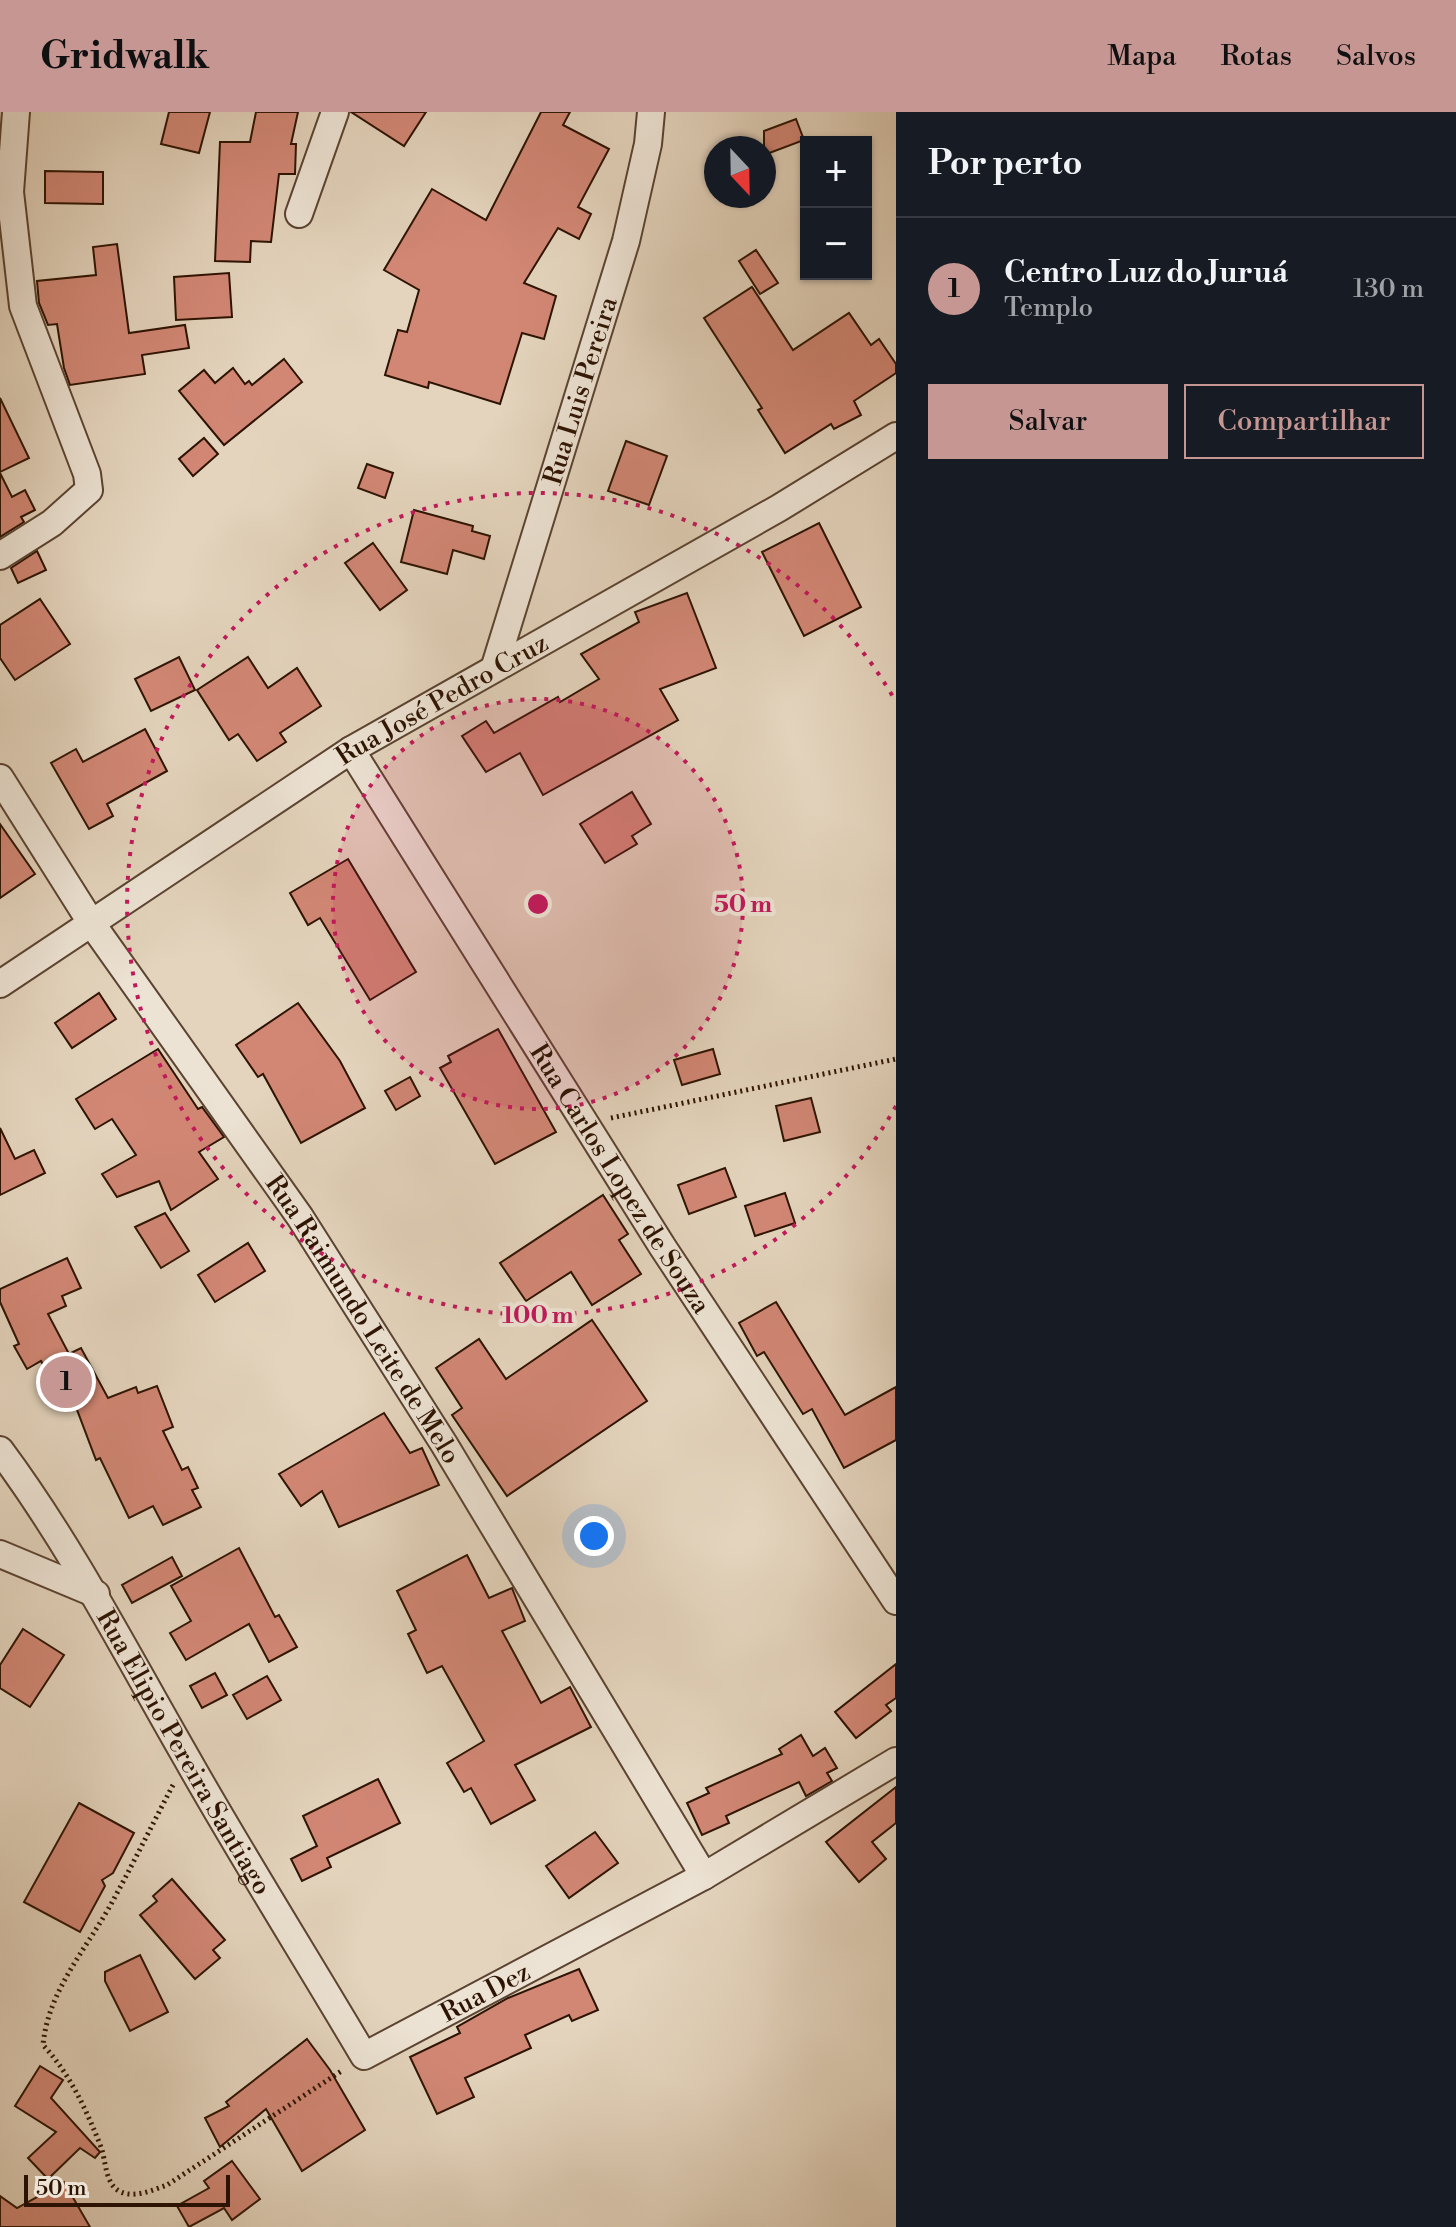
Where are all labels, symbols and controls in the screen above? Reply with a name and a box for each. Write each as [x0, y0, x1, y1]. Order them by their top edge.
text: Gridwalk [40, 33, 209, 80]
text: Mapa [1107, 39, 1177, 74]
text: Rotas [1221, 39, 1292, 74]
text: Salvos [1336, 39, 1416, 74]
north arrow [704, 136, 776, 208]
map controls [800, 136, 872, 280]
button: + [800, 136, 872, 208]
text: Por perto [928, 143, 1083, 185]
button: − [800, 208, 872, 280]
text: Centro Luz do Juruá [1004, 254, 1288, 292]
text: 1 [948, 273, 960, 305]
text: 130 m [1353, 273, 1424, 305]
street label: Rua Luis Pereira [537, 292, 625, 489]
text: Templo [1004, 292, 1093, 324]
button: Salvar [928, 384, 1168, 459]
button: Compartilhar [1184, 384, 1424, 459]
street label: Rua José Pedro Cruz [330, 627, 554, 773]
centre of rings [524, 890, 552, 918]
text: 50 m [714, 890, 772, 920]
street label: Rua Carlos Lopez de Souza [522, 1038, 718, 1321]
street label: Rua Raimundo Leite de Melo [258, 1169, 467, 1470]
text: 100 m [502, 1301, 574, 1331]
pin: 1 [40, 1352, 92, 1412]
your location [574, 1516, 614, 1556]
street label: Rua Elipio Pereira Santiago [89, 1604, 278, 1901]
street label: Rua Dez [435, 1956, 536, 2030]
scale bar [24, 2171, 230, 2207]
text: 50 m [36, 2175, 87, 2202]

